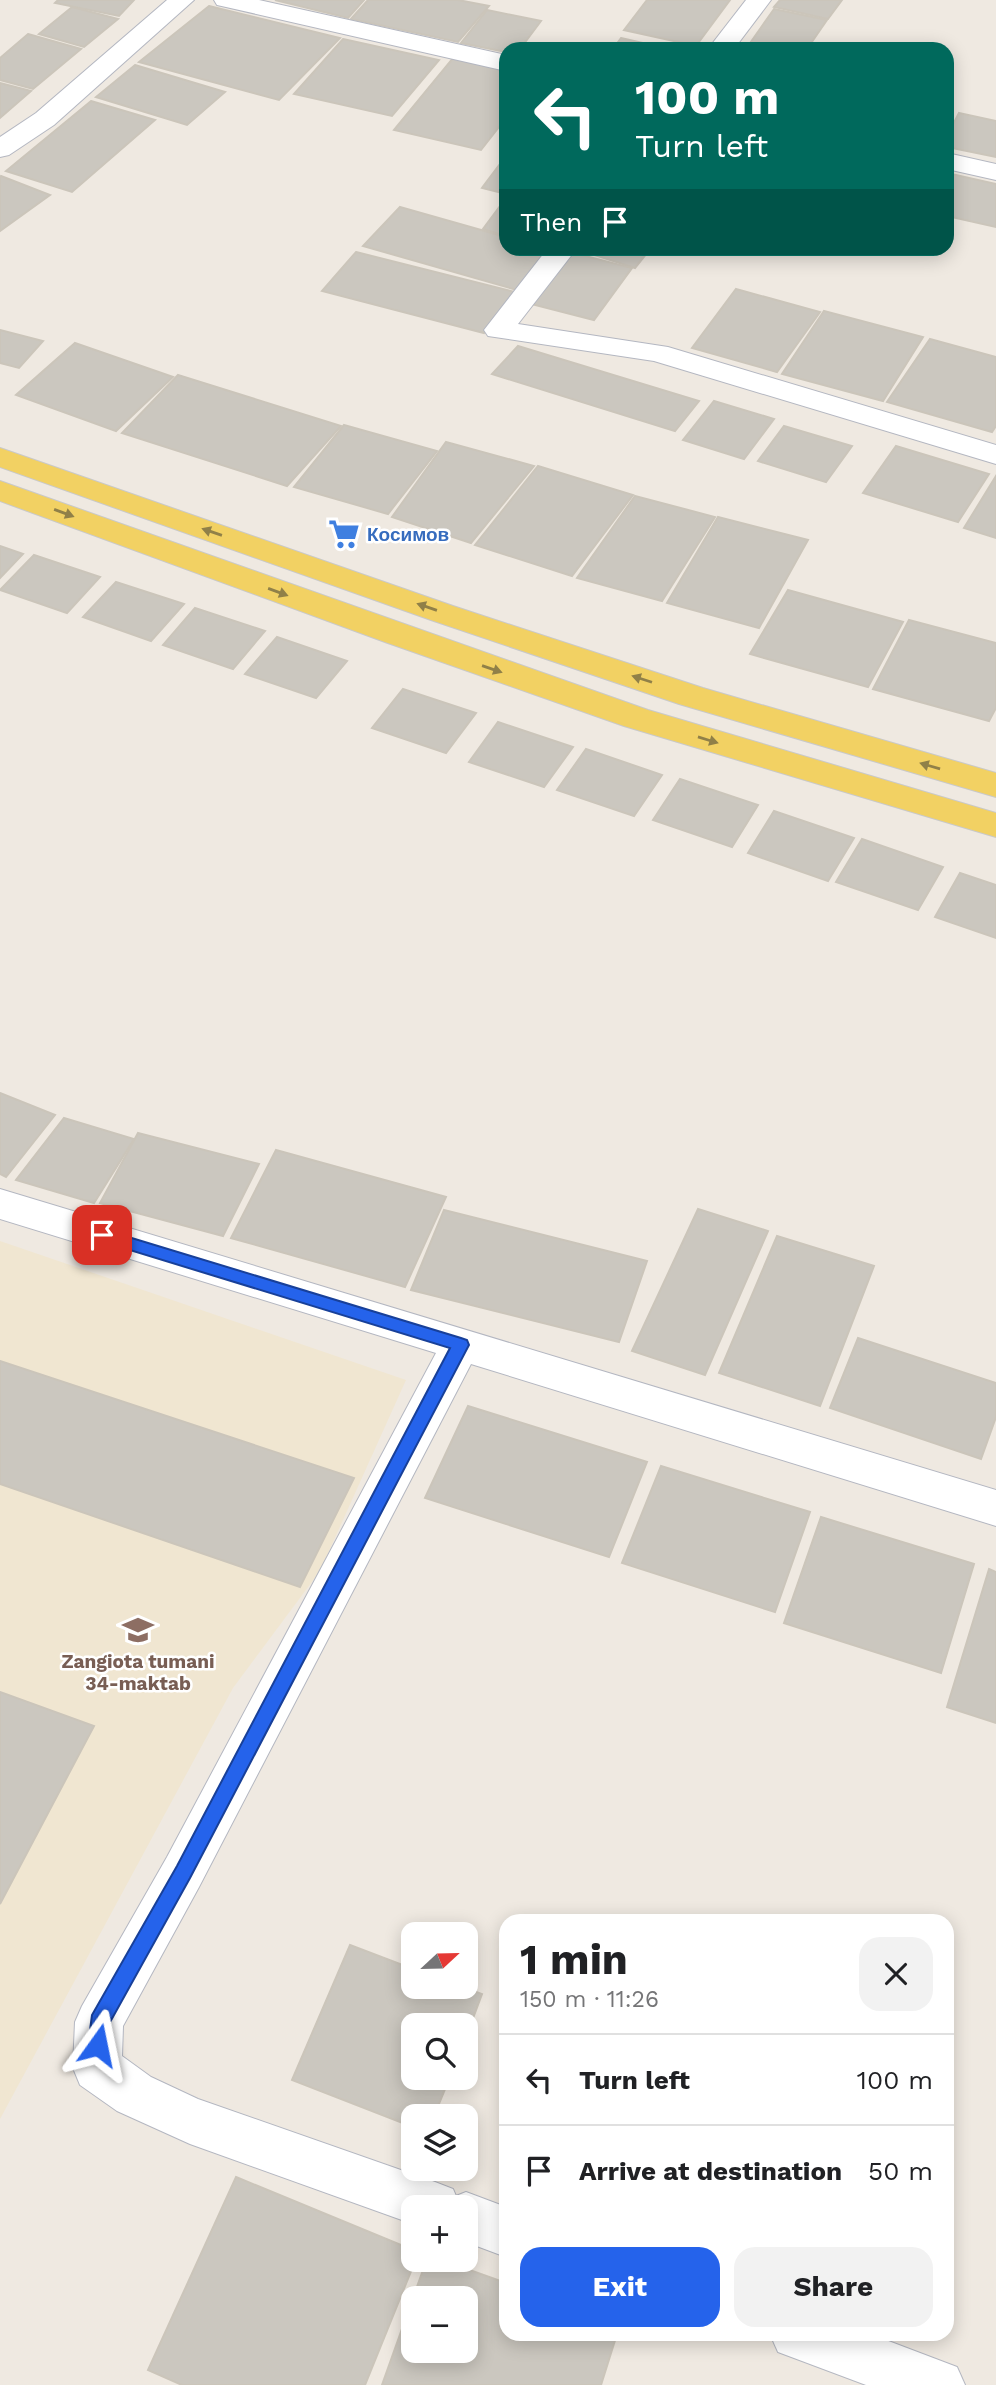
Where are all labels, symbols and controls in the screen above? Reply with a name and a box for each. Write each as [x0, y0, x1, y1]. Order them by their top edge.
text: 100 m [635, 68, 779, 126]
icon: left [520, 70, 611, 161]
text: Turn left [635, 127, 768, 165]
icon: arrive [596, 203, 634, 241]
text: Then [520, 207, 582, 237]
one-way arrow [54, 508, 75, 519]
supermarket icon: Косимов [327, 517, 361, 551]
place label: Косимов [367, 523, 449, 546]
one-way arrow [201, 526, 222, 537]
one-way arrow [267, 587, 288, 598]
one-way arrow [416, 601, 437, 612]
one-way arrow [481, 664, 502, 675]
one-way arrow [632, 673, 653, 684]
one-way arrow [697, 736, 718, 746]
one-way arrow [920, 761, 941, 771]
pin [72, 1205, 132, 1265]
icon: arrive [83, 1216, 121, 1254]
school or university icon: Zangiota tumani 34-maktab [121, 1613, 155, 1647]
place label: Zangiota tumani 34-maktab [61, 1650, 215, 1695]
north arrow [401, 1922, 478, 1998]
map controls [401, 1922, 478, 2363]
text: 1 min [520, 1935, 628, 1984]
button: close [859, 1937, 933, 2011]
text: 150 m · 11:26 [520, 1986, 659, 2013]
position arrow [61, 2008, 135, 2082]
button: search [401, 2013, 478, 2090]
icon: left [520, 2061, 558, 2099]
text: Turn left [579, 2065, 690, 2095]
text: 100 m [857, 2065, 933, 2095]
button: layers [401, 2104, 478, 2181]
icon: arrive [520, 2152, 558, 2190]
text: Arrive at destination [579, 2156, 842, 2186]
text: 50 m [868, 2156, 933, 2186]
button: + [401, 2195, 478, 2272]
button: Exit [520, 2247, 720, 2327]
button: Share [734, 2247, 933, 2327]
button: − [401, 2286, 478, 2363]

